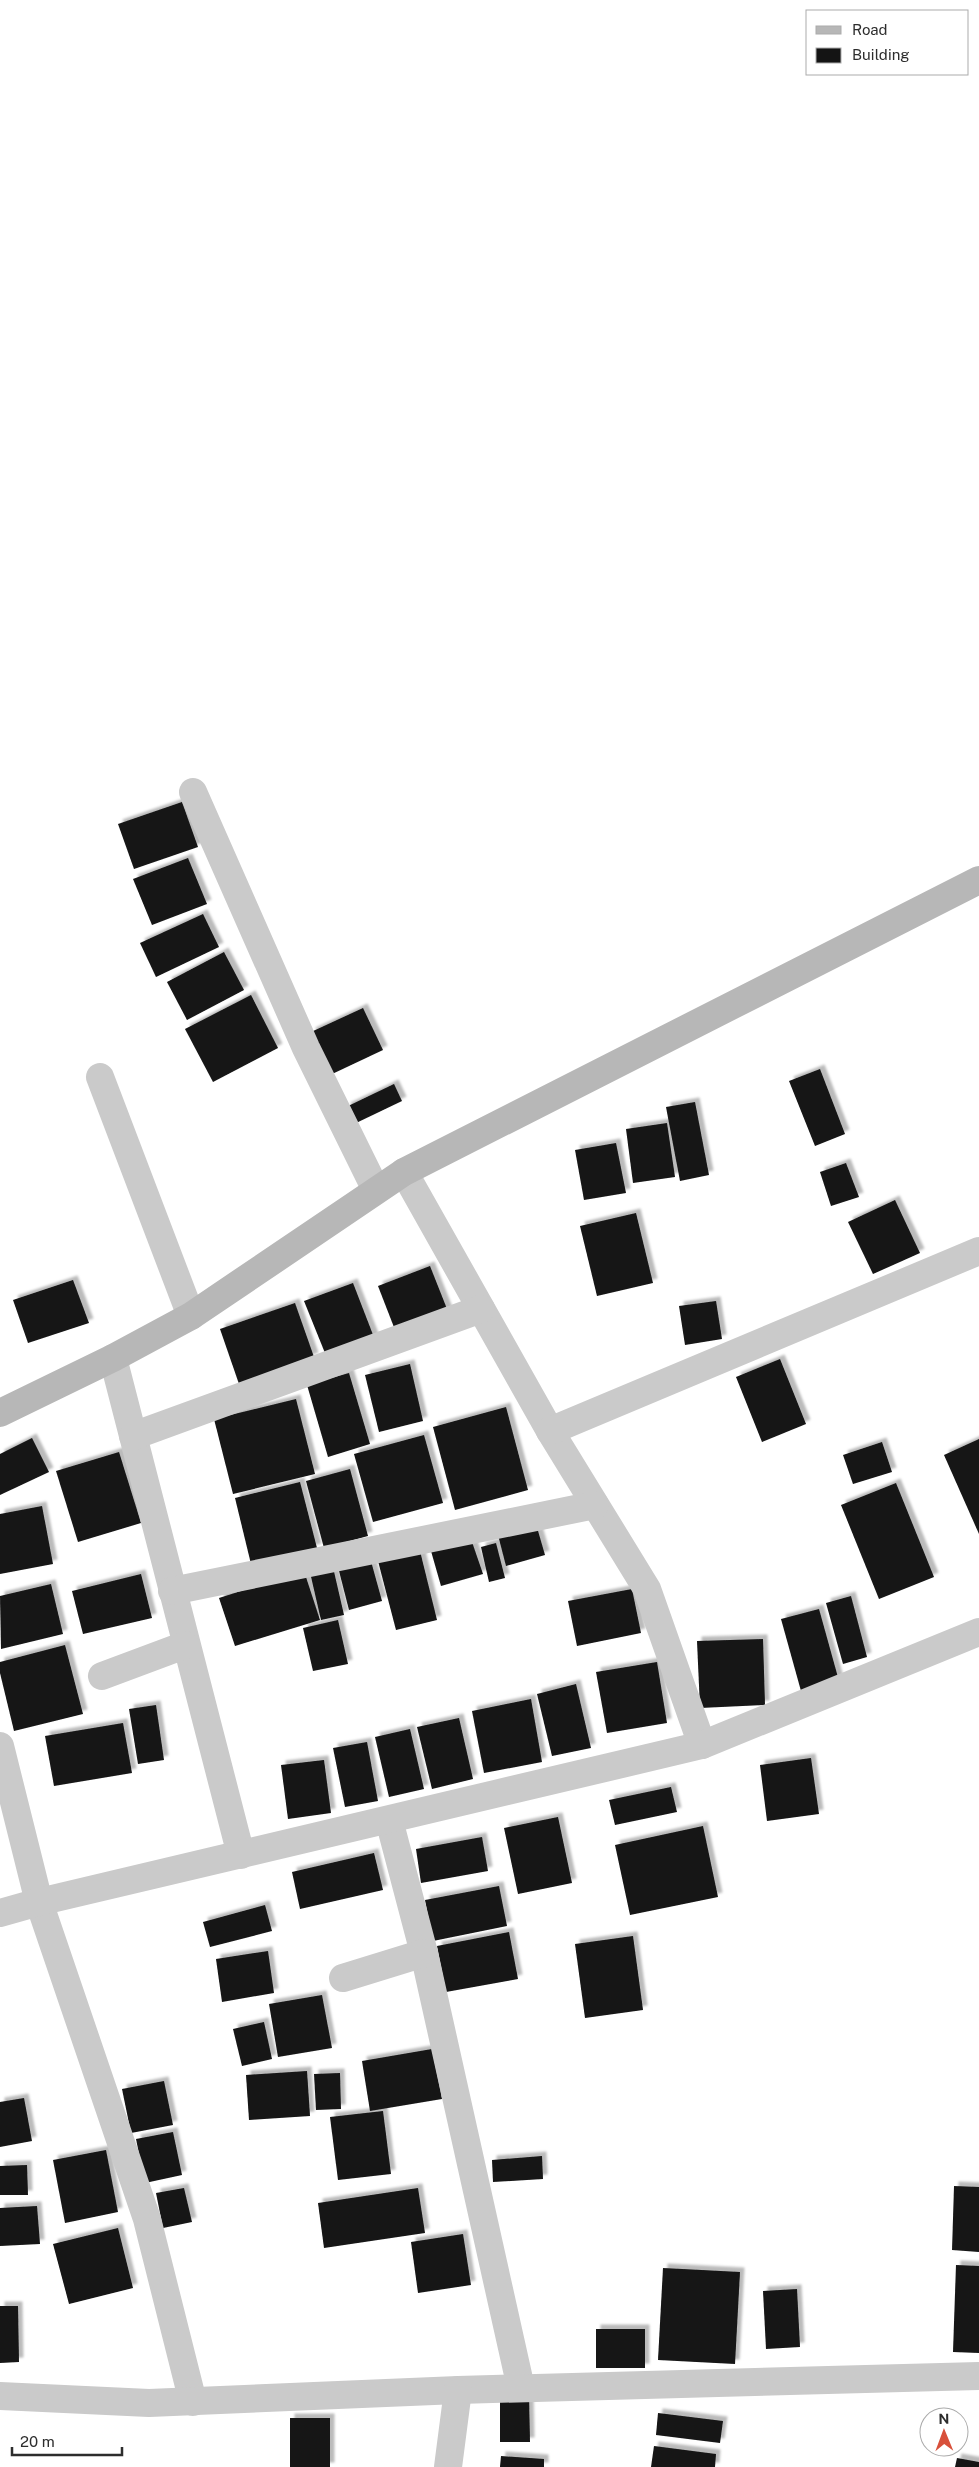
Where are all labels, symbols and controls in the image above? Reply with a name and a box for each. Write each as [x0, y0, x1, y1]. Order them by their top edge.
legend [806, 10, 969, 75]
text: Road [852, 21, 888, 38]
text: Building [852, 46, 910, 63]
north arrow [919, 2407, 969, 2457]
text: N [938, 2411, 949, 2427]
scale bar [12, 2424, 122, 2456]
text: 20 m [20, 2433, 55, 2450]

